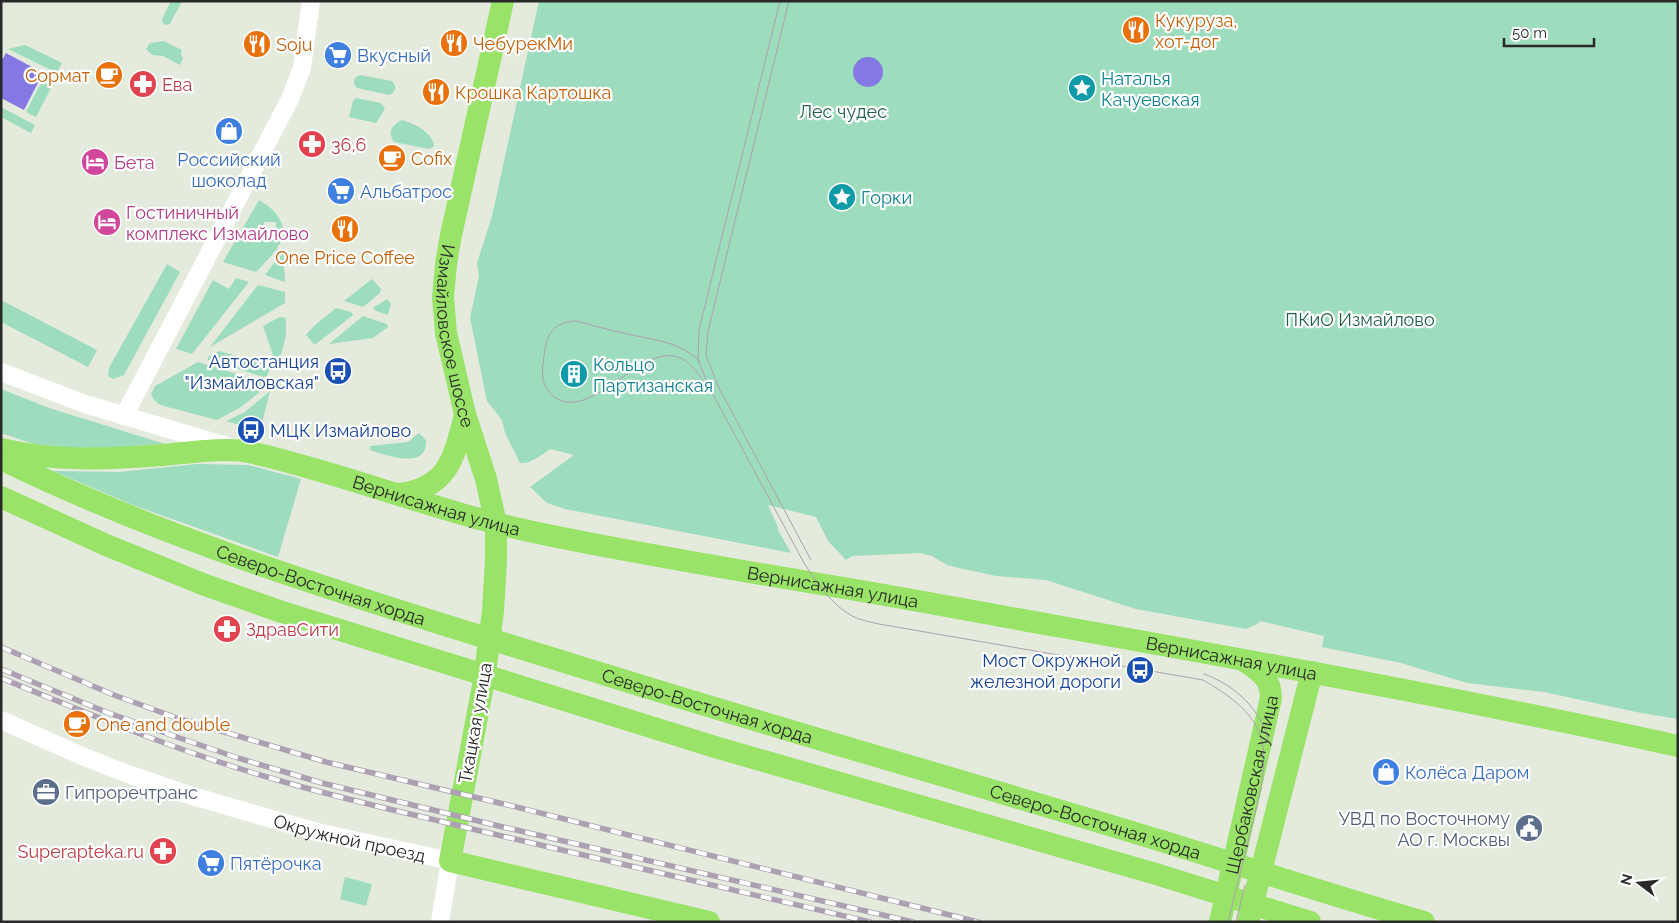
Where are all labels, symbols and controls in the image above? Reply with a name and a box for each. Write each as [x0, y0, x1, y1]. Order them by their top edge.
place label: Кукуруза, хот-дог [1155, 10, 1237, 52]
restaurant icon: Кукуруза, хот-дог [1121, 15, 1151, 45]
scale bar [1504, 15, 1594, 47]
text: 50 m [1512, 24, 1547, 42]
restaurant icon: ЧебурекМи [439, 28, 469, 58]
restaurant icon: Soju [242, 29, 272, 59]
place label: ЧебурекМи [473, 33, 573, 54]
place label: Soju [276, 34, 312, 55]
supermarket icon: Вкусный [323, 40, 353, 70]
place label: Вкусный [357, 45, 431, 66]
cafe icon: Сормат [94, 60, 124, 90]
place label: Сормат [25, 65, 90, 86]
place label: Наталья Качуевская [1101, 68, 1199, 110]
pharmacy icon: Ева [128, 69, 158, 99]
place icon: Наталья Качуевская [1067, 73, 1097, 103]
place label: Ева [162, 74, 192, 95]
restaurant icon: Крошка Картошка [421, 77, 451, 107]
place label: Крошка Картошка [455, 82, 611, 103]
park label: Лес чудес [799, 101, 887, 122]
shop icon: Российский шоколад [214, 116, 244, 146]
pharmacy icon: 36,6 [297, 129, 327, 159]
place label: 36,6 [331, 134, 367, 155]
cafe icon: Cofix [377, 143, 407, 173]
hotel icon: Бета [80, 147, 110, 177]
place label: Cofix [411, 148, 452, 169]
place label: Российский шоколад [177, 149, 281, 191]
place label: Бета [114, 152, 155, 173]
supermarket icon: Альбатрос [326, 176, 356, 206]
place label: Альбатрос [360, 181, 452, 202]
place icon: Горки [827, 182, 857, 212]
place label: Горки [861, 187, 912, 208]
place label: Гостиничный комплекс Измайлово [126, 202, 309, 244]
hotel icon: Гостиничный комплекс Измайлово [92, 207, 122, 237]
restaurant icon: One Price Coffee [330, 214, 360, 244]
street label: Измайловское шоссе [432, 243, 479, 430]
place label: One Price Coffee [275, 247, 415, 268]
park label: ПКиО Измайлово [1285, 309, 1435, 330]
place label: Автостанция "Измайловская" [184, 351, 319, 393]
place label: Кольцо Партизанская [593, 354, 713, 396]
bus stop icon: Автостанция "Измайловская" [323, 356, 353, 386]
building icon: Кольцо Партизанская [559, 359, 589, 389]
bus stop icon: МЦК Измайлово [236, 415, 266, 445]
place label: МЦК Измайлово [270, 420, 411, 441]
street label: Вернисажная улица [350, 471, 522, 539]
street label: Северо-Восточная хорда [213, 540, 428, 629]
street label: Вернисажная улица [746, 561, 920, 611]
pharmacy icon: ЗдравСити [212, 614, 242, 644]
place label: ЗдравСити [246, 619, 339, 640]
street label: Вернисажная улица [1144, 632, 1319, 684]
place label: Мост Окружной железной дороги [970, 650, 1121, 692]
bus stop icon: Мост Окружной железной дороги [1125, 655, 1155, 685]
street label: Ткацкая улица [454, 661, 496, 785]
street label: Северо-Восточная хорда [599, 664, 815, 747]
street label: Щербаковская улица [1221, 693, 1282, 876]
cafe icon: One and double [62, 709, 92, 739]
place label: One and double [96, 714, 231, 735]
shop icon: Колёса Даром [1371, 757, 1401, 787]
place label: Колёса Даром [1405, 762, 1529, 783]
office icon: Гипроречтранс [31, 777, 61, 807]
street label: Северо-Восточная хорда [988, 780, 1204, 863]
place label: Гипроречтранс [65, 782, 198, 803]
place label: УВД по Восточному АО г. Москвы [1339, 808, 1510, 850]
street label: Окружной проезд [271, 810, 428, 866]
public building icon: УВД по Восточному АО г. Москвы [1514, 813, 1544, 843]
pharmacy icon: Superapteka.ru [148, 836, 178, 866]
place label: Superapteka.ru [17, 841, 144, 862]
supermarket icon: Пятёрочка [196, 848, 226, 878]
place label: Пятёрочка [230, 853, 322, 874]
north arrow [1614, 858, 1664, 908]
text: N [1617, 872, 1636, 887]

